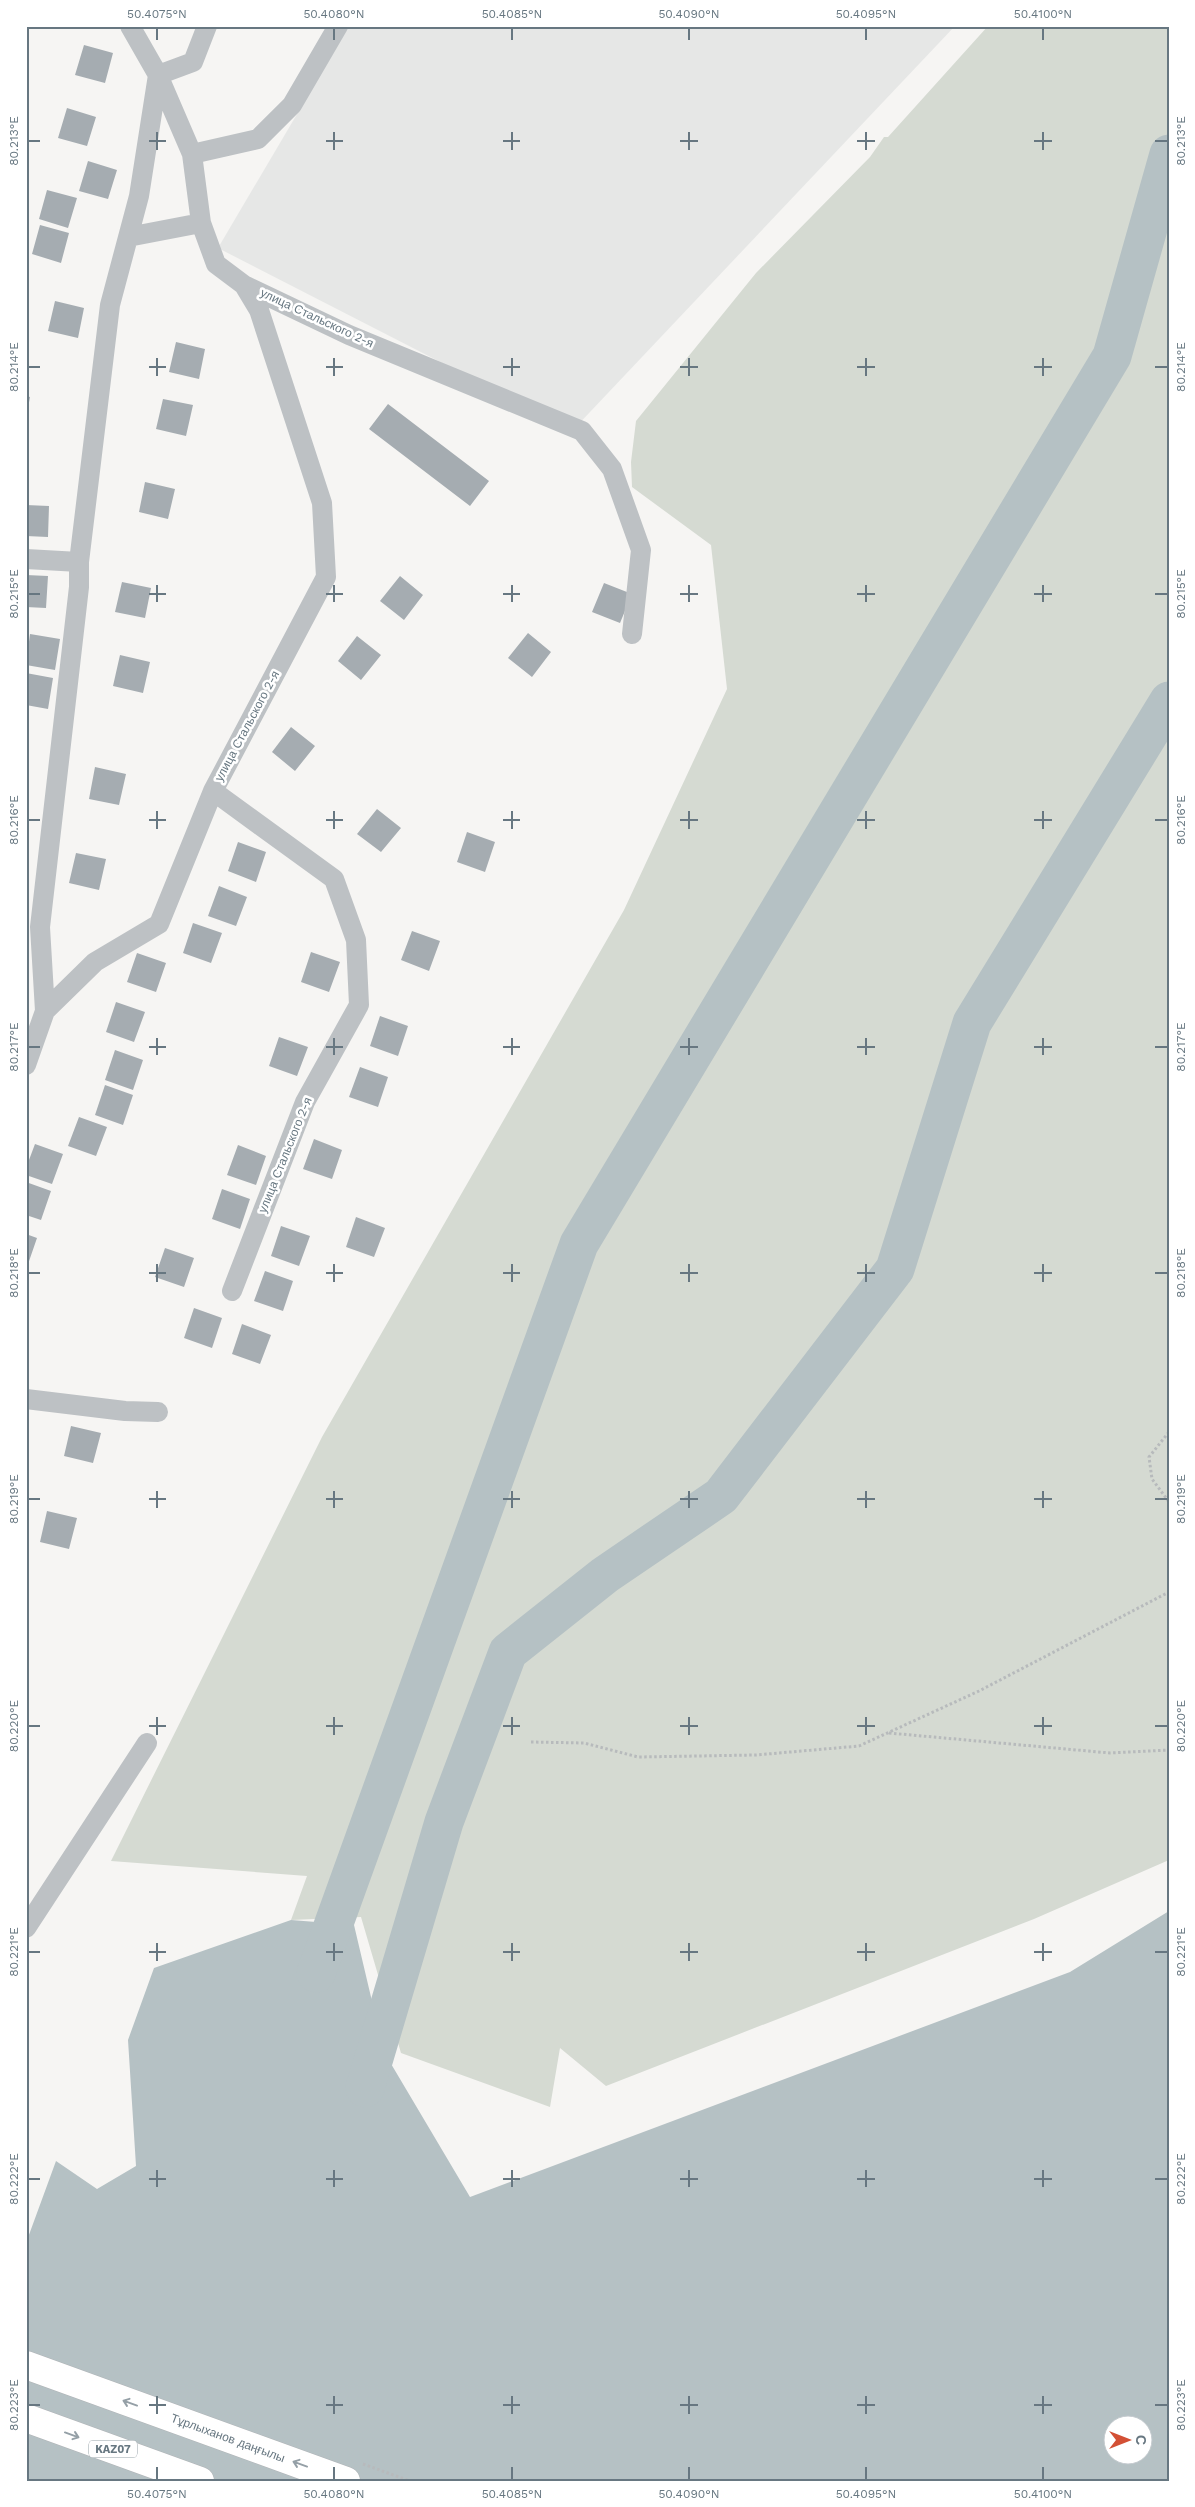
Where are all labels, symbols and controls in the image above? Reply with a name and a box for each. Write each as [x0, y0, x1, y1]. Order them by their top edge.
text: 50.4075°N [127, 7, 187, 21]
text: 50.4080°N [303, 7, 365, 21]
text: 50.4085°N [482, 7, 542, 21]
text: 50.4090°N [658, 7, 720, 21]
text: 50.4095°N [836, 7, 896, 21]
text: 50.4100°N [1014, 7, 1072, 21]
text: 80.213°E [7, 116, 21, 166]
text: 80.213°E [1174, 116, 1188, 166]
street label: улица Стальского 2-я [258, 286, 376, 350]
text: 80.214°E [7, 342, 21, 392]
text: 80.214°E [1174, 342, 1188, 392]
text: 80.215°E [7, 569, 21, 619]
text: 80.215°E [1174, 569, 1188, 619]
street label: улица Стальского 2-я [212, 668, 282, 784]
text: 80.216°E [7, 795, 21, 845]
text: 80.216°E [1174, 795, 1188, 845]
text: 80.217°E [7, 1022, 21, 1072]
text: 80.217°E [1174, 1022, 1188, 1072]
street label: улица Стальского 2-я [255, 1095, 315, 1215]
text: 80.218°E [7, 1248, 21, 1298]
text: 80.218°E [1174, 1248, 1188, 1298]
text: 80.219°E [7, 1474, 21, 1524]
text: 80.219°E [1174, 1474, 1188, 1524]
text: 80.220°E [7, 1699, 21, 1752]
text: 80.220°E [1174, 1699, 1188, 1752]
text: 80.221°E [7, 1927, 21, 1977]
text: 80.221°E [1174, 1927, 1188, 1977]
text: 80.222°E [7, 2153, 21, 2205]
text: 80.222°E [1174, 2153, 1188, 2205]
text: 80.223°E [7, 2379, 21, 2431]
text: 80.223°E [1174, 2379, 1188, 2431]
one-way arrow [123, 2398, 139, 2407]
street label: Тұрлыханов даңғылы [169, 2411, 287, 2465]
north arrow [1102, 2414, 1152, 2464]
one-way arrow [64, 2431, 79, 2440]
text: С [1133, 2435, 1149, 2445]
road number: KAZ07 [89, 2440, 137, 2458]
one-way arrow [293, 2459, 308, 2468]
text: 50.4075°N [127, 2487, 187, 2501]
text: 50.4080°N [303, 2487, 365, 2501]
text: 50.4085°N [482, 2487, 542, 2501]
text: 50.4090°N [658, 2487, 720, 2501]
text: 50.4095°N [836, 2487, 896, 2501]
text: 50.4100°N [1014, 2487, 1072, 2501]

